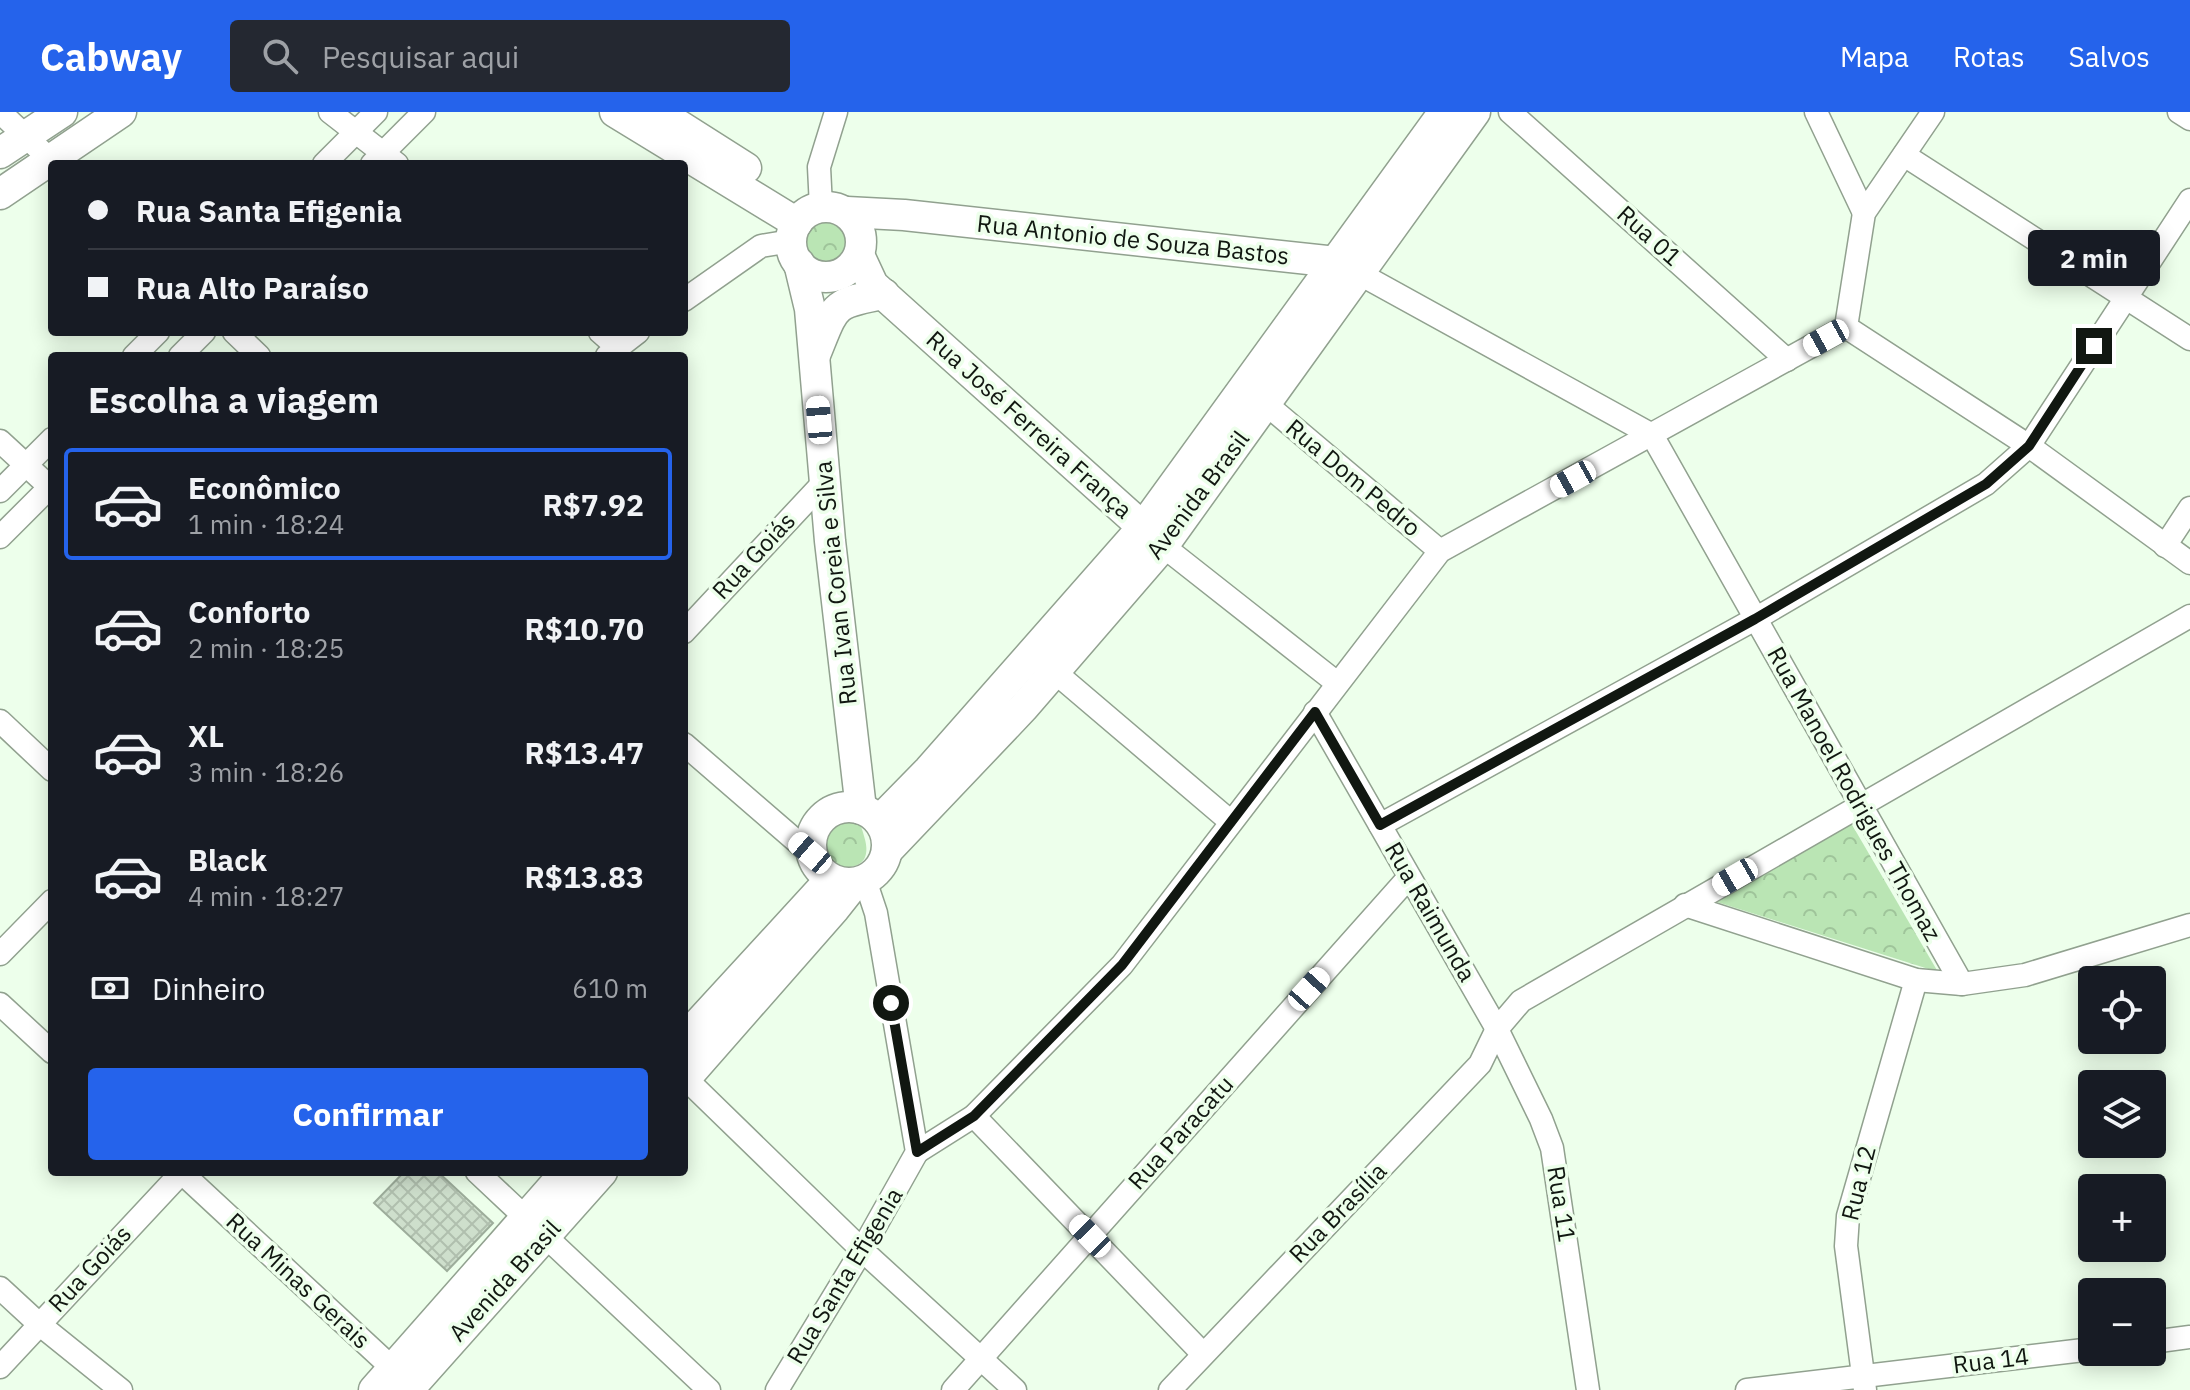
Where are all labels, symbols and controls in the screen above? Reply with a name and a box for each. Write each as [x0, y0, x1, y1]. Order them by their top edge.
search box [230, 20, 790, 92]
text: Cabway [40, 32, 182, 81]
icon: search [258, 34, 302, 78]
text: Pesquisar aqui [322, 37, 519, 76]
text: Mapa [1840, 38, 1909, 75]
text: Rotas [1953, 38, 2025, 75]
text: Salvos [2069, 38, 2150, 75]
text: Rua Santa Efigenia [136, 191, 402, 230]
street label: Rua 01 [1611, 198, 1689, 273]
street label: Rua Antonio de Souza Bastos [975, 207, 1291, 271]
callout: 2 min [2028, 230, 2160, 286]
text: 2 min [2060, 241, 2128, 275]
text: Rua Alto Paraíso [136, 268, 369, 307]
car [1799, 316, 1853, 360]
street label: Rua José Ferreira França [920, 323, 1140, 525]
route end [2076, 328, 2112, 364]
text: Escolha a viagem [88, 376, 379, 423]
car [805, 395, 833, 445]
street label: Rua Dom Pedro [1279, 411, 1428, 543]
street label: Avenida Brasil [1138, 424, 1256, 565]
car [1546, 457, 1600, 501]
street label: Rua Ivan Coreia e Silva [806, 459, 864, 707]
icon: car [92, 468, 164, 540]
text: Econômico [188, 468, 341, 507]
text: R$7.92 [542, 485, 644, 524]
street label: Rua Goiás [705, 505, 802, 606]
text: 1 min · 18:24 [188, 507, 344, 541]
icon: car [92, 592, 164, 664]
text: Conforto [188, 592, 311, 631]
text: R$10.70 [524, 609, 644, 648]
text: 2 min · 18:25 [188, 631, 344, 665]
street label: Rua Manoel Rodrigues Thomaz [1760, 641, 1949, 946]
icon: car [92, 716, 164, 788]
text: XL [188, 716, 224, 755]
text: R$13.47 [524, 733, 644, 772]
text: 3 min · 18:26 [188, 755, 344, 789]
car [784, 828, 836, 878]
street label: Rua Raimunda [1378, 836, 1484, 987]
icon: car [92, 840, 164, 912]
text: Black [188, 840, 267, 879]
car [1708, 855, 1762, 899]
text: R$13.83 [524, 857, 644, 896]
text: 4 min · 18:27 [188, 879, 344, 913]
car [1284, 963, 1334, 1015]
icon: cash [88, 966, 132, 1010]
map controls [2078, 966, 2166, 1366]
button: locate [2078, 966, 2166, 1054]
text: Dinheiro [152, 969, 265, 1008]
text: 610 m [572, 971, 648, 1005]
route start [873, 985, 909, 1021]
button: Confirmar [88, 1068, 648, 1160]
street label: Rua Paracatu [1120, 1068, 1240, 1196]
button: layers [2078, 1070, 2166, 1158]
street label: Rua 12 [1833, 1142, 1883, 1224]
street label: Rua Brasília [1281, 1155, 1393, 1269]
street label: Rua 11 [1540, 1164, 1584, 1244]
button: + [2078, 1174, 2166, 1262]
street label: Rua Santa Efigenia [779, 1181, 910, 1370]
street label: Rua Minas Gerais [220, 1205, 378, 1355]
car [1065, 1210, 1115, 1262]
street label: Avenida Brasil [441, 1213, 567, 1348]
street label: Rua Goiás [41, 1218, 138, 1319]
button: − [2078, 1278, 2166, 1366]
street label: Rua 14 [1951, 1339, 2031, 1381]

